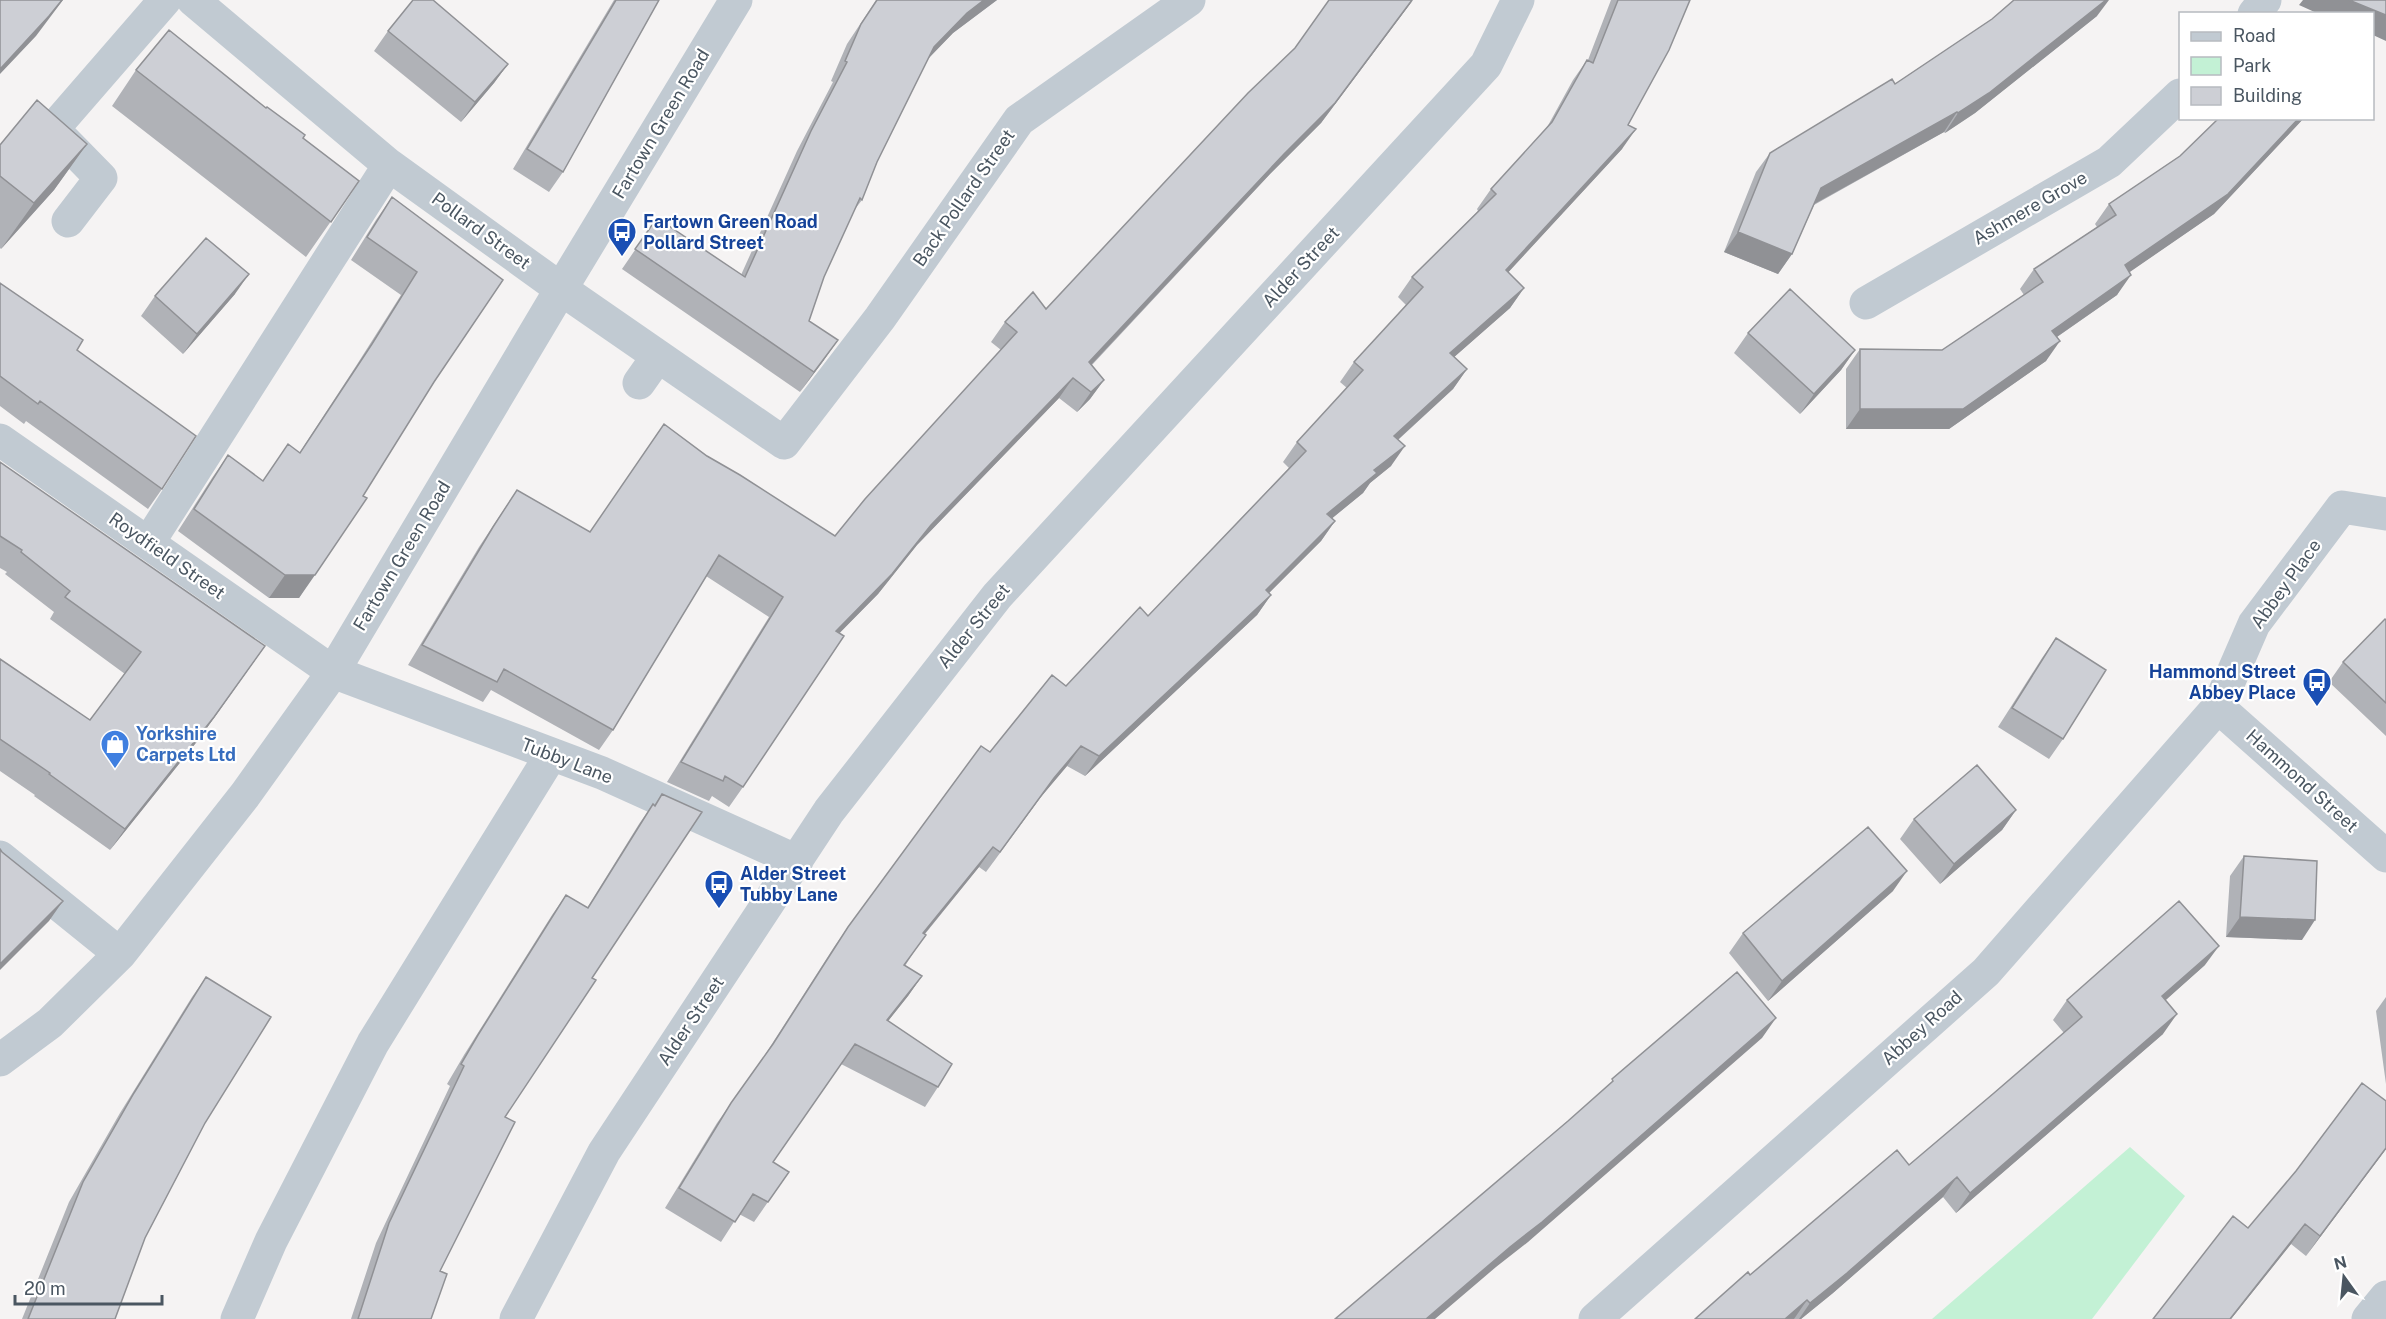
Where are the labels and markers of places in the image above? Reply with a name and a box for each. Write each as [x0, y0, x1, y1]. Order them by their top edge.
place label: Fartown Green Road Pollard Street [643, 211, 818, 253]
bus stop icon: Fartown Green Road Pollard Street [606, 216, 638, 258]
place label: Hammond Street Abbey Place [2149, 661, 2296, 703]
bus stop icon: Hammond Street Abbey Place [2301, 666, 2333, 708]
place label: Yorkshire Carpets Ltd [136, 723, 236, 765]
shop icon: Yorkshire Carpets Ltd [99, 728, 131, 770]
place label: Alder Street Tubby Lane [740, 863, 846, 905]
bus stop icon: Alder Street Tubby Lane [703, 868, 735, 910]

